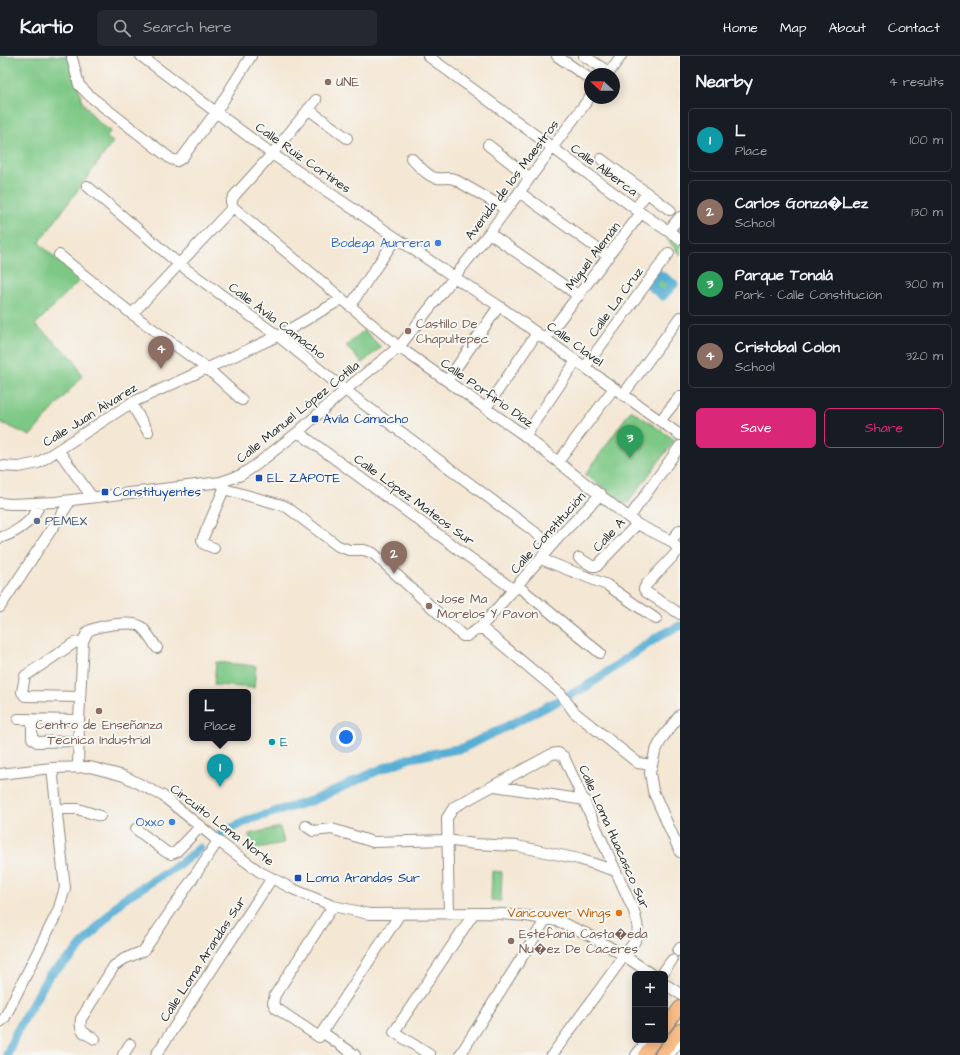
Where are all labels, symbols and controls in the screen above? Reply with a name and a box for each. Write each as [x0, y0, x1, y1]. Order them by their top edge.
search box [97, 10, 377, 46]
text: Kartio [20, 14, 73, 41]
icon: search [111, 17, 133, 39]
text: Search here [143, 17, 231, 38]
text: Home [723, 18, 758, 38]
text: Map [780, 18, 806, 38]
text: About [828, 18, 866, 38]
text: Contact [888, 18, 940, 38]
north arrow [584, 68, 620, 104]
text: Nearby [696, 70, 753, 94]
place label: UNE [336, 73, 359, 91]
text: 4 results [889, 73, 944, 91]
marker: UNE [323, 77, 333, 87]
street label: Avenida de los Maestros [461, 116, 563, 244]
street label: Calle Ruiz Cortines [252, 118, 355, 198]
text: L [735, 121, 745, 142]
text: 1 [709, 131, 711, 149]
text: 100 m [910, 131, 943, 149]
street label: Calle Alberca [567, 140, 641, 201]
text: Place [735, 142, 767, 160]
text: Carlos Gonza�Lez [735, 193, 868, 214]
text: 2 [706, 203, 714, 221]
text: 130 m [911, 203, 943, 221]
text: School [735, 214, 775, 232]
street label: Miguel Alemán [561, 218, 626, 294]
place label: Bodega Aurrera [331, 234, 430, 253]
marker: Bodega Aurrera [433, 238, 443, 248]
street label: Calle La Cruz [585, 263, 648, 341]
text: Parque Tonalá [735, 265, 833, 286]
text: 3 [707, 275, 713, 293]
text: 300 m [905, 275, 943, 293]
street label: Calle Ávila Camacho [225, 278, 330, 364]
text: Park · Calle Constitución [735, 286, 882, 304]
place label: Castillo De Chapultepec [416, 315, 489, 348]
street label: Calle Clavel [543, 317, 607, 371]
marker: Castillo De Chapultepec [403, 326, 413, 336]
pin: 4 [148, 336, 174, 369]
text: Cristobal Colon [735, 337, 840, 358]
text: 4 [706, 347, 714, 365]
text: 320 m [905, 347, 943, 365]
street label: Calle Porfirio Díaz [437, 354, 538, 432]
street label: Calle Manuel López Cotilla [233, 356, 364, 467]
text: School [735, 358, 775, 376]
street label: Calle Juan Álvarez [39, 378, 141, 451]
button: Save [696, 408, 816, 448]
button: Share [824, 408, 944, 448]
place label: Avila Camacho [323, 410, 409, 428]
marker: Avila Camacho [310, 414, 320, 424]
pin: 3 [617, 425, 643, 458]
street label: Calle López Mateos Sur [350, 450, 478, 550]
place label: EL ZAPOTE [267, 469, 341, 487]
marker: EL ZAPOTE [254, 473, 264, 483]
place label: Constituyentes [113, 483, 202, 502]
marker: Constituyentes [100, 487, 110, 497]
street label: Calle Constitución [506, 488, 590, 578]
place label: PEMEX [45, 512, 87, 530]
street label: Calle A [589, 514, 630, 556]
marker: PEMEX [32, 516, 42, 526]
pin: 2 [381, 541, 407, 574]
place label: Jose Ma Morelos Y Pavon [437, 590, 538, 623]
marker: Jose Ma Morelos Y Pavon [424, 601, 434, 611]
popup [189, 689, 251, 741]
text: L [204, 696, 214, 717]
marker: Centro de Enseñanza Tecnica Industrial [94, 706, 104, 716]
place label: Centro de Enseñanza Tecnica Industrial [35, 716, 163, 749]
text: Place [204, 717, 236, 735]
your location [336, 727, 356, 747]
place label: E [280, 733, 288, 751]
marker: E [267, 737, 277, 747]
pin: 1 [207, 754, 233, 787]
street label: Calle Loma Huacasco Sur [574, 762, 654, 912]
street label: Circuito Loma Norte [166, 780, 278, 870]
place label: Oxxo [136, 813, 165, 831]
marker: Oxxo [167, 817, 177, 827]
place label: Loma Arandas Sur [306, 869, 420, 887]
marker: Loma Arandas Sur [293, 873, 303, 883]
street label: Calle Loma Arandas Sur [156, 893, 250, 1025]
place label: Vancouver Wings [508, 904, 611, 923]
marker: Vancouver Wings [614, 908, 624, 918]
place label: Estefania Casta�eda Nu�ez De Caceres [519, 925, 648, 958]
marker: Estefania Casta�eda Nu�ez De Caceres [506, 936, 516, 946]
map controls [632, 971, 668, 1043]
button: + [632, 971, 668, 1007]
button: − [632, 1007, 668, 1043]

